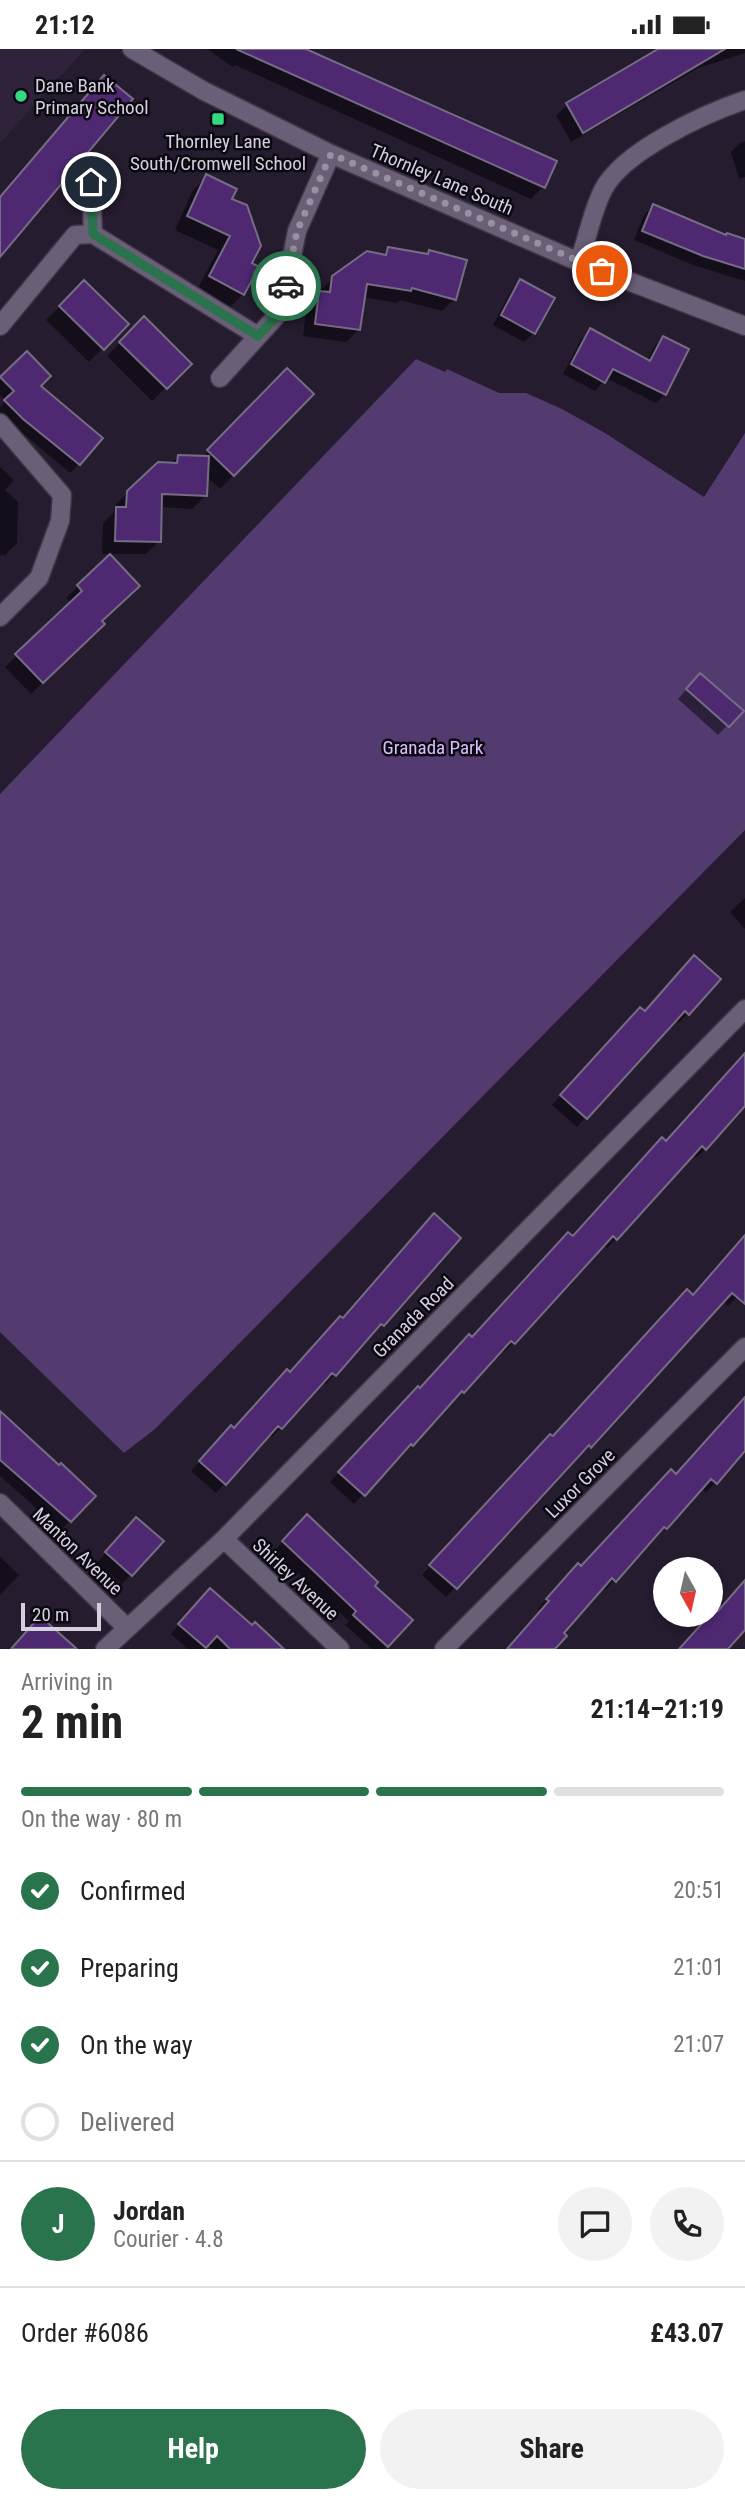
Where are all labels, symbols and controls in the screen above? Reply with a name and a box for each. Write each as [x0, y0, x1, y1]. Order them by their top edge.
text: 21:12 [35, 10, 95, 40]
place label: Dane Bank Primary School [35, 74, 149, 119]
marker: Dane Bank Primary School [13, 88, 29, 104]
marker: Thornley Lane South/Cromwell School [210, 111, 226, 127]
place label: Thornley Lane South/Cromwell School [130, 130, 306, 175]
street label: Thornley Lane South [367, 139, 517, 220]
pin [61, 152, 121, 212]
icon: home [72, 163, 110, 201]
pin [572, 241, 632, 301]
courier [251, 251, 321, 321]
icon: bag [583, 252, 621, 290]
icon: car [267, 267, 305, 305]
park label: Granada Park [383, 736, 484, 759]
street label: Granada Road [368, 1272, 459, 1363]
street label: Luxor Grove [541, 1444, 620, 1523]
street label: Manton Avenue [28, 1503, 127, 1600]
street label: Shirley Avenue [248, 1534, 344, 1625]
north arrow [653, 1557, 723, 1627]
map controls [653, 1557, 723, 1627]
scale bar [21, 1600, 102, 1632]
text: 20 m [32, 1603, 69, 1626]
text: Arriving in [21, 1669, 113, 1696]
text: 21:14–21:19 [590, 1694, 724, 1724]
text: 2 min [21, 1695, 123, 1749]
text: On the way · 80 m [21, 1806, 182, 1833]
icon: check [21, 1872, 59, 1910]
text: Confirmed [80, 1876, 186, 1906]
text: 20:51 [673, 1877, 724, 1904]
icon: check [21, 1949, 59, 1987]
text: Preparing [80, 1953, 179, 1983]
text: 21:01 [673, 1954, 724, 1981]
icon: check [21, 2026, 59, 2064]
text: On the way [80, 2030, 193, 2060]
text: 21:07 [673, 2031, 724, 2058]
text: Delivered [80, 2107, 175, 2137]
button: chat [558, 2187, 632, 2261]
button: phone [650, 2187, 724, 2261]
text: Jordan [113, 2196, 185, 2226]
text: J [52, 2209, 64, 2239]
text: Courier · 4.8 [113, 2226, 224, 2253]
text: Order #6086 [21, 2318, 149, 2348]
text: £43.07 [650, 2318, 724, 2348]
button: Help [21, 2409, 366, 2489]
button: Share [380, 2409, 724, 2489]

